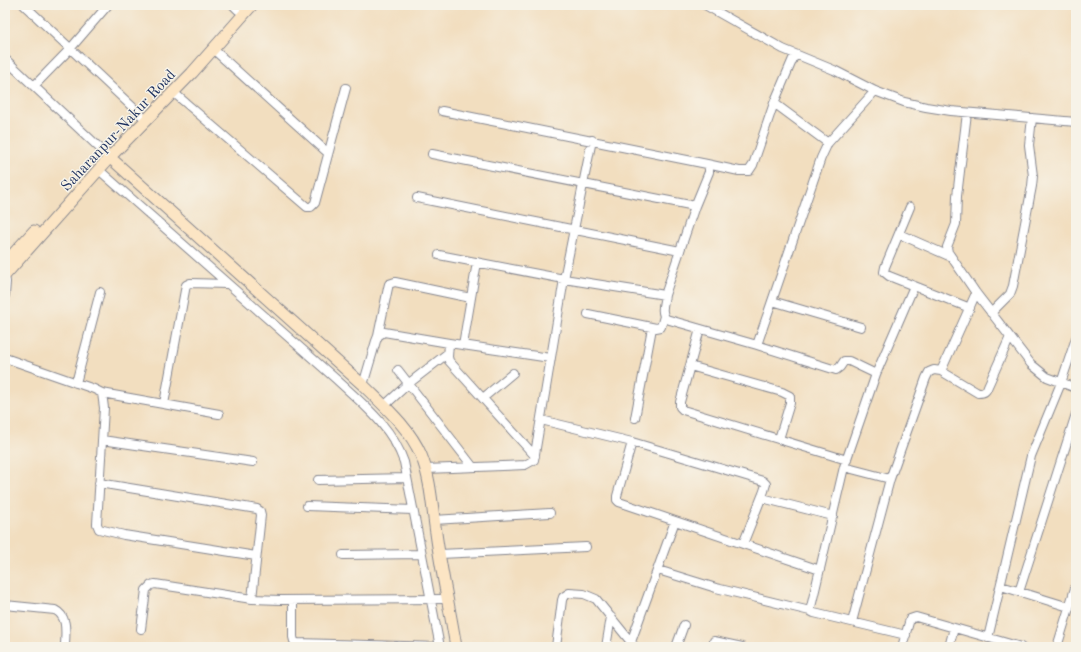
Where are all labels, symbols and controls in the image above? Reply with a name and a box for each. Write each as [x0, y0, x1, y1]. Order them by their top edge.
street label: Saharanpur-Nakur Road [59, 67, 179, 195]

